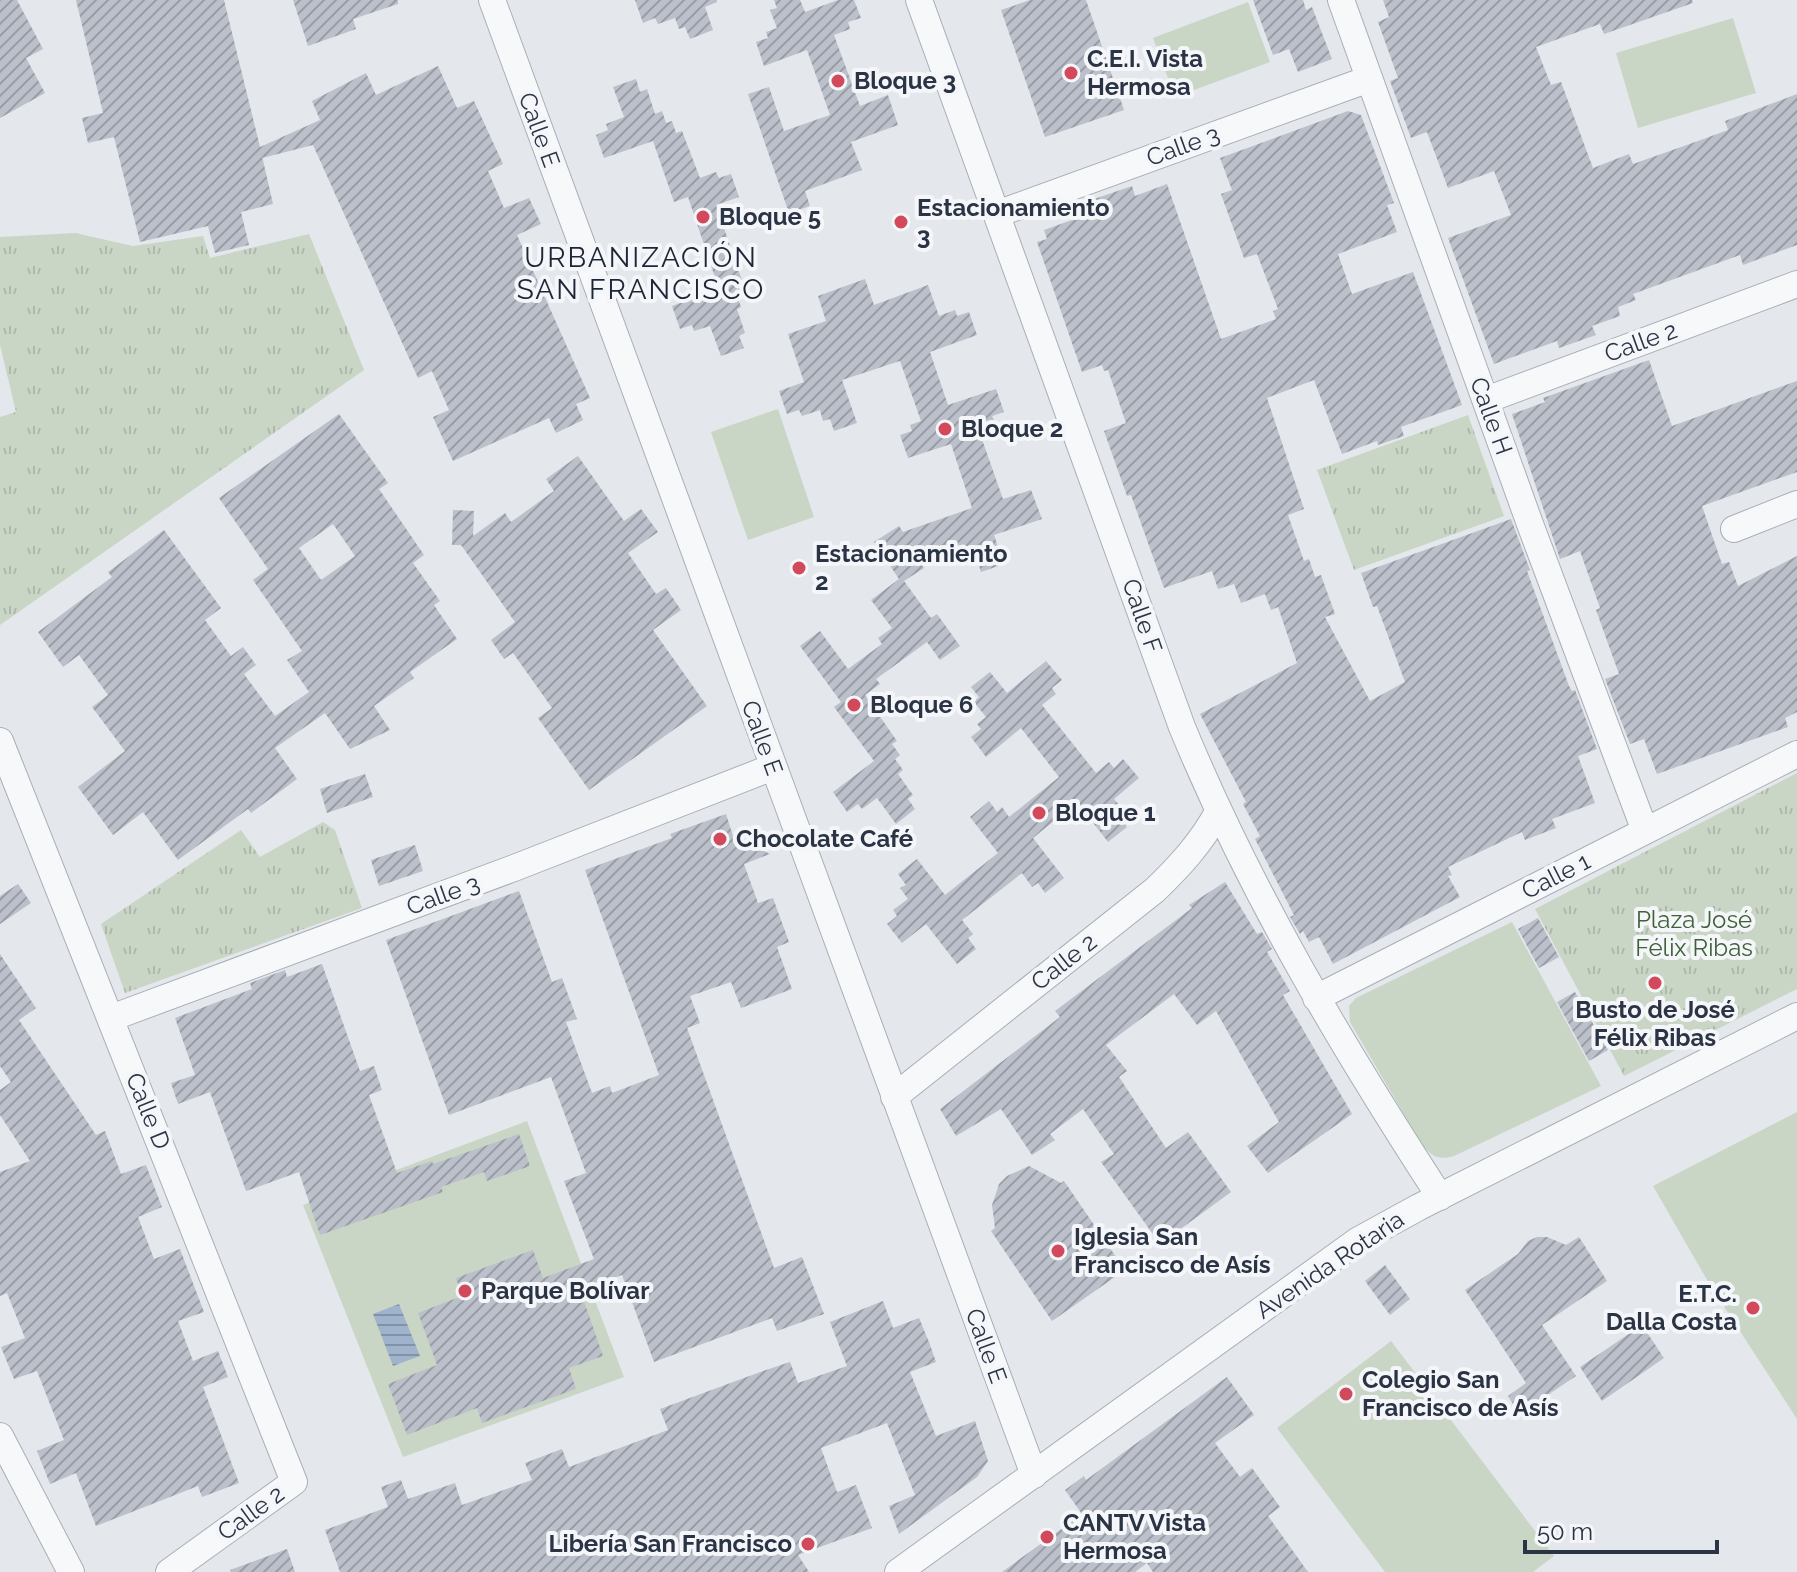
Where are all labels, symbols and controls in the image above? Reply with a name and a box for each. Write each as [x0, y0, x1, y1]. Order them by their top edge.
place label: C.E.I. Vista Hermosa [1087, 44, 1203, 101]
marker: C.E.I. Vista Hermosa [1062, 64, 1080, 82]
place label: Bloque 3 [854, 66, 956, 95]
marker: Bloque 3 [829, 72, 847, 90]
street label: Calle E [513, 88, 566, 171]
street label: Calle 3 [1142, 119, 1223, 172]
place label: Estacionamiento 3 [917, 193, 1110, 250]
place label: Bloque 5 [719, 202, 821, 231]
marker: Bloque 5 [694, 208, 712, 226]
marker: Estacionamiento 3 [892, 213, 910, 231]
district label: URBANIZACIÓN SAN FRANCISCO [517, 241, 765, 306]
street label: Calle 2 [1600, 315, 1681, 368]
street label: Calle H [1464, 373, 1519, 459]
place label: Bloque 2 [961, 414, 1063, 443]
marker: Bloque 2 [936, 420, 954, 438]
place label: Estacionamiento 2 [815, 539, 1008, 596]
marker: Estacionamiento 2 [790, 559, 808, 577]
street label: Calle F [1116, 575, 1169, 657]
place label: Bloque 6 [870, 690, 973, 719]
street label: Calle E [736, 696, 789, 779]
marker: Bloque 6 [845, 696, 863, 714]
place label: Bloque 1 [1055, 798, 1156, 827]
marker: Bloque 1 [1030, 804, 1048, 822]
place label: Chocolate Café [736, 824, 913, 853]
marker: Chocolate Café [711, 830, 729, 848]
street label: Calle 1 [1517, 846, 1595, 905]
street label: Calle 3 [402, 868, 483, 921]
park label: Plaza José Félix Ribas [1635, 905, 1753, 962]
street label: Calle 2 [1025, 927, 1102, 996]
marker: Busto de José Félix Ribas [1646, 974, 1664, 992]
place label: Busto de José Félix Ribas [1575, 995, 1735, 1052]
street label: Calle D [120, 1068, 177, 1153]
street label: Avenida Rotaria [1250, 1204, 1409, 1325]
place label: Iglesia San Francisco de Asís [1074, 1222, 1271, 1279]
marker: Iglesia San Francisco de Asís [1049, 1242, 1067, 1260]
place label: Parque Bolívar [481, 1276, 649, 1305]
place label: E.T.C. Dalla Costa [1606, 1279, 1737, 1336]
marker: Parque Bolívar [456, 1282, 474, 1300]
marker: E.T.C. Dalla Costa [1744, 1299, 1762, 1317]
street label: Calle E [960, 1304, 1013, 1387]
place label: Colegio San Francisco de Asís [1362, 1365, 1559, 1422]
marker: Colegio San Francisco de Asís [1337, 1385, 1355, 1403]
street label: Calle 2 [212, 1479, 290, 1546]
scale bar [1525, 1504, 1717, 1554]
place label: CANTV Vista Hermosa [1063, 1508, 1206, 1565]
text: 50 m [1537, 1517, 1593, 1546]
marker: CANTV Vista Hermosa [1038, 1528, 1056, 1546]
place label: Libería San Francisco [549, 1529, 792, 1558]
marker: Libería San Francisco [799, 1535, 817, 1553]

